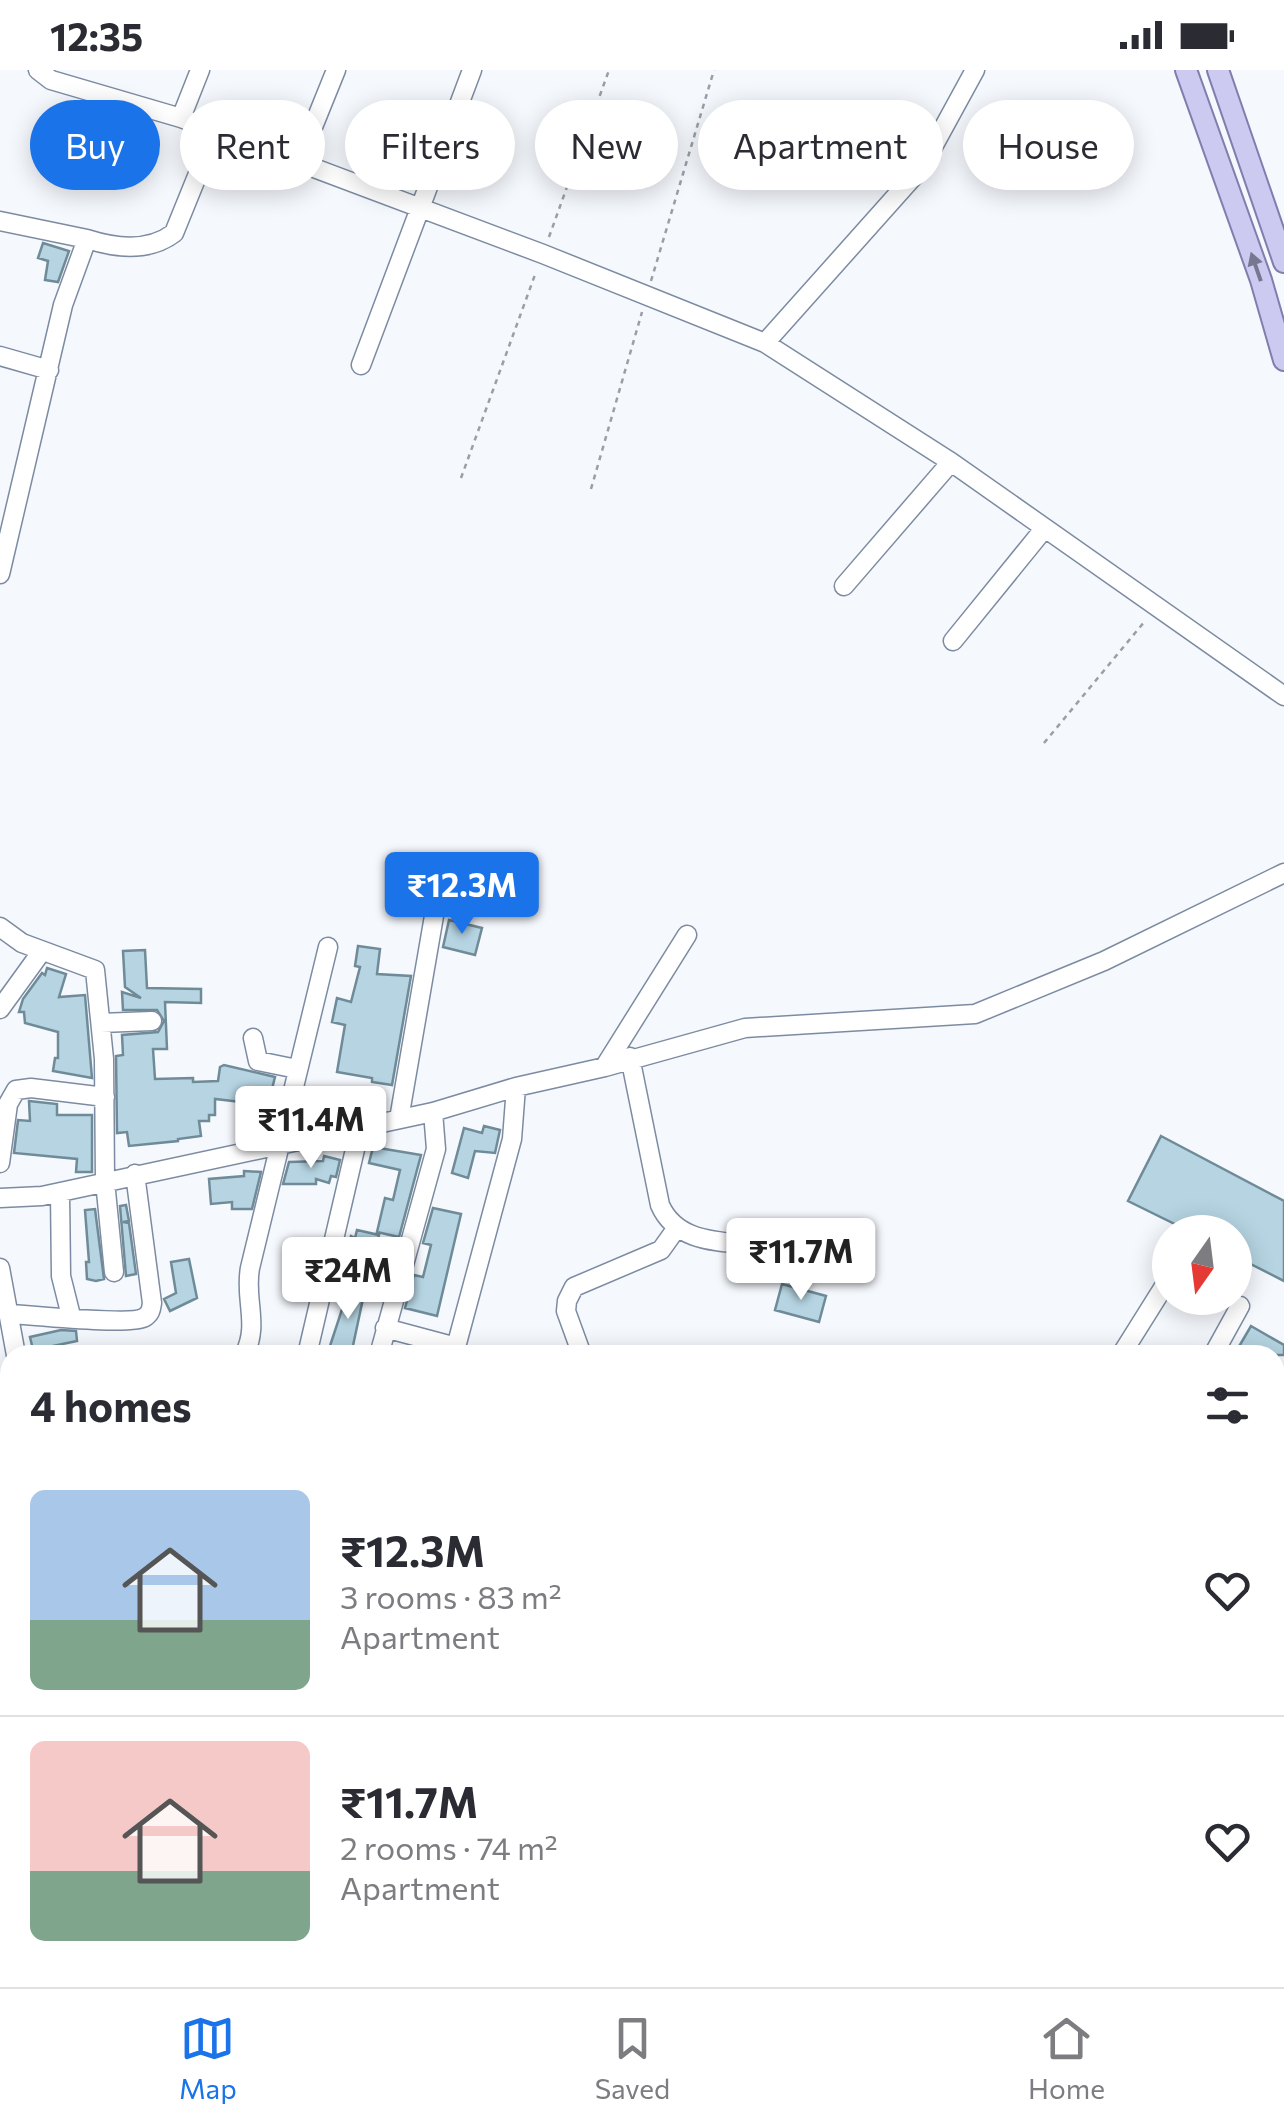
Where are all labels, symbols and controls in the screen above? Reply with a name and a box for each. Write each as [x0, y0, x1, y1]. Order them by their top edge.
text: 12:35 [50, 12, 143, 59]
chip: Buy [30, 100, 160, 190]
chip: Rent [180, 100, 325, 190]
chip: Filters [345, 100, 515, 190]
chip: New [535, 100, 678, 190]
chip: Apartment [698, 100, 943, 190]
chip: House [963, 100, 1134, 190]
one-way arrow [1248, 251, 1263, 281]
pin: ₹12.3M [381, 852, 543, 937]
text: ₹12.3M [407, 864, 517, 904]
pin: ₹11.4M [230, 1086, 392, 1171]
text: ₹11.4M [257, 1098, 365, 1138]
north arrow [1152, 1215, 1252, 1315]
map controls [1152, 1215, 1252, 1315]
pin: ₹11.7M [720, 1218, 882, 1303]
text: ₹11.7M [748, 1230, 854, 1270]
pin: ₹24M [289, 1237, 407, 1322]
text: ₹24M [304, 1249, 392, 1289]
icon: filters [1200, 1378, 1255, 1433]
text: 4 homes [30, 1379, 192, 1431]
text: ₹12.3M [340, 1524, 485, 1576]
icon: home [110, 1530, 230, 1650]
icon: heart [1200, 1563, 1255, 1618]
text: 3 rooms · 83 m² [340, 1576, 562, 1616]
text: Apartment [340, 1616, 500, 1656]
text: ₹11.7M [340, 1775, 478, 1827]
icon: home [110, 1781, 230, 1901]
icon: heart [1200, 1814, 1255, 1869]
text: 2 rooms · 74 m² [340, 1827, 558, 1867]
text: Apartment [340, 1867, 500, 1907]
tab: Map [179, 2011, 237, 2105]
tab: Saved [595, 2011, 670, 2105]
tab: Home [1028, 2011, 1105, 2105]

